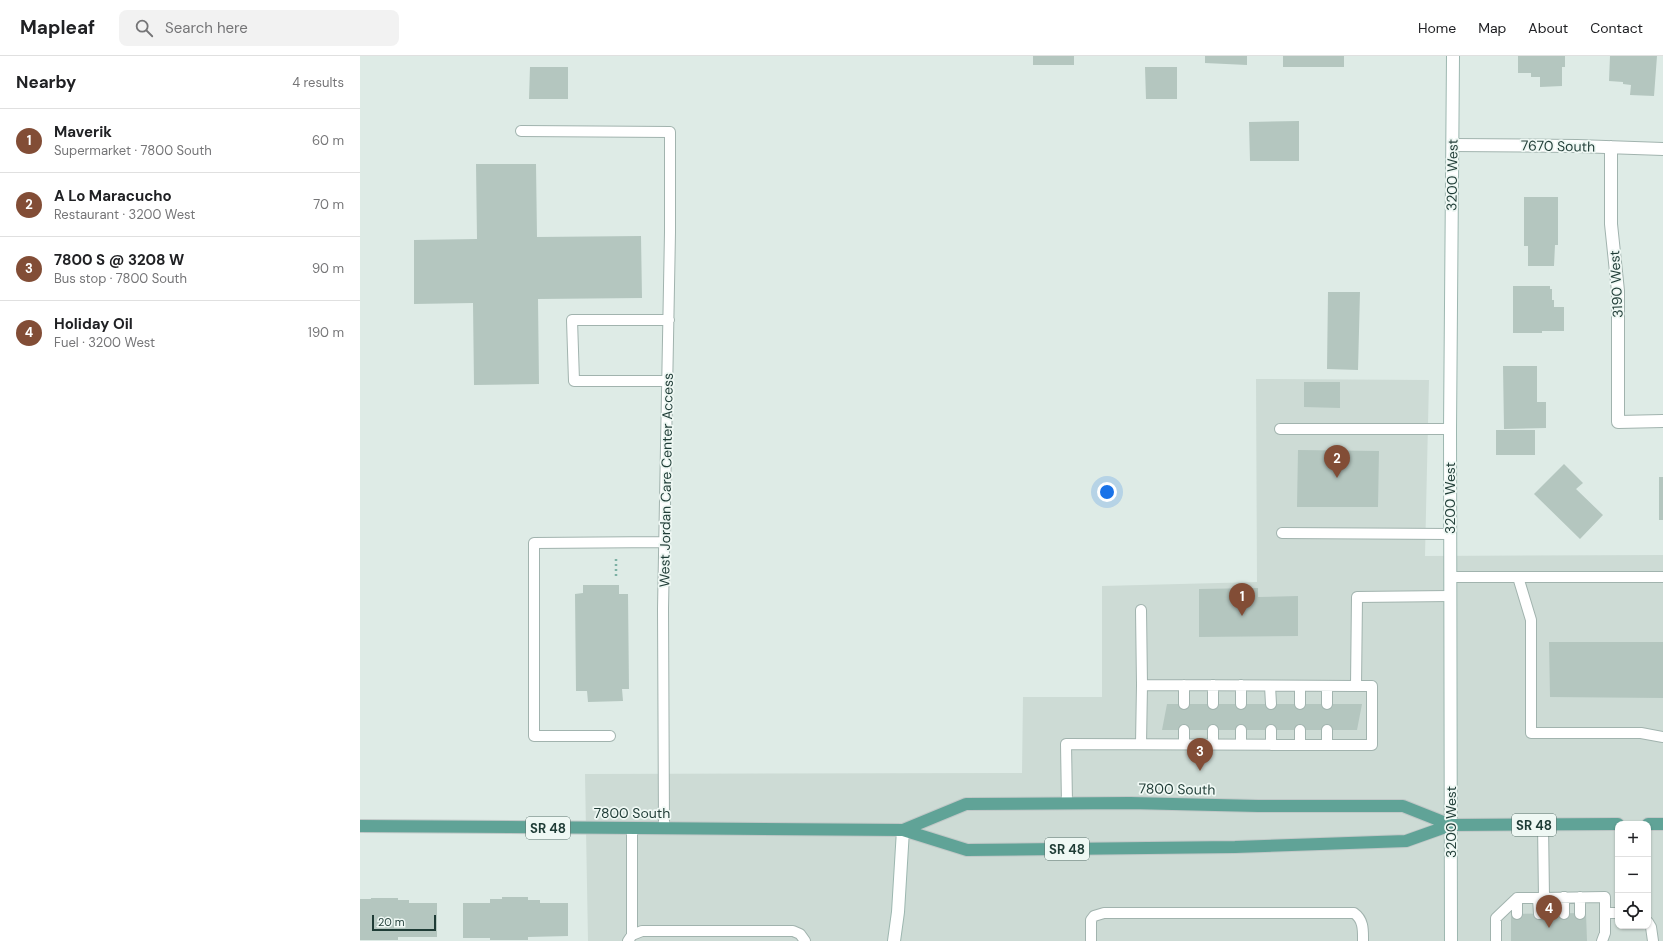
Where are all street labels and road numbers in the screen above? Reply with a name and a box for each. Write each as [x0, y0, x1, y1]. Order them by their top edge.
street label: 7670 South [1521, 136, 1595, 156]
street label: 3200 West [1442, 139, 1462, 211]
street label: 3190 West [1605, 250, 1627, 318]
street label: West Jordan Care Center Access [655, 373, 677, 587]
street label: 3200 West [1441, 462, 1459, 534]
street label: 7800 South [1139, 779, 1215, 799]
street label: 3200 West [1442, 786, 1460, 858]
street label: 7800 South [594, 804, 670, 822]
road number: SR 48 [1512, 814, 1556, 836]
road number: SR 48 [526, 817, 570, 839]
road number: SR 48 [1045, 838, 1089, 860]

